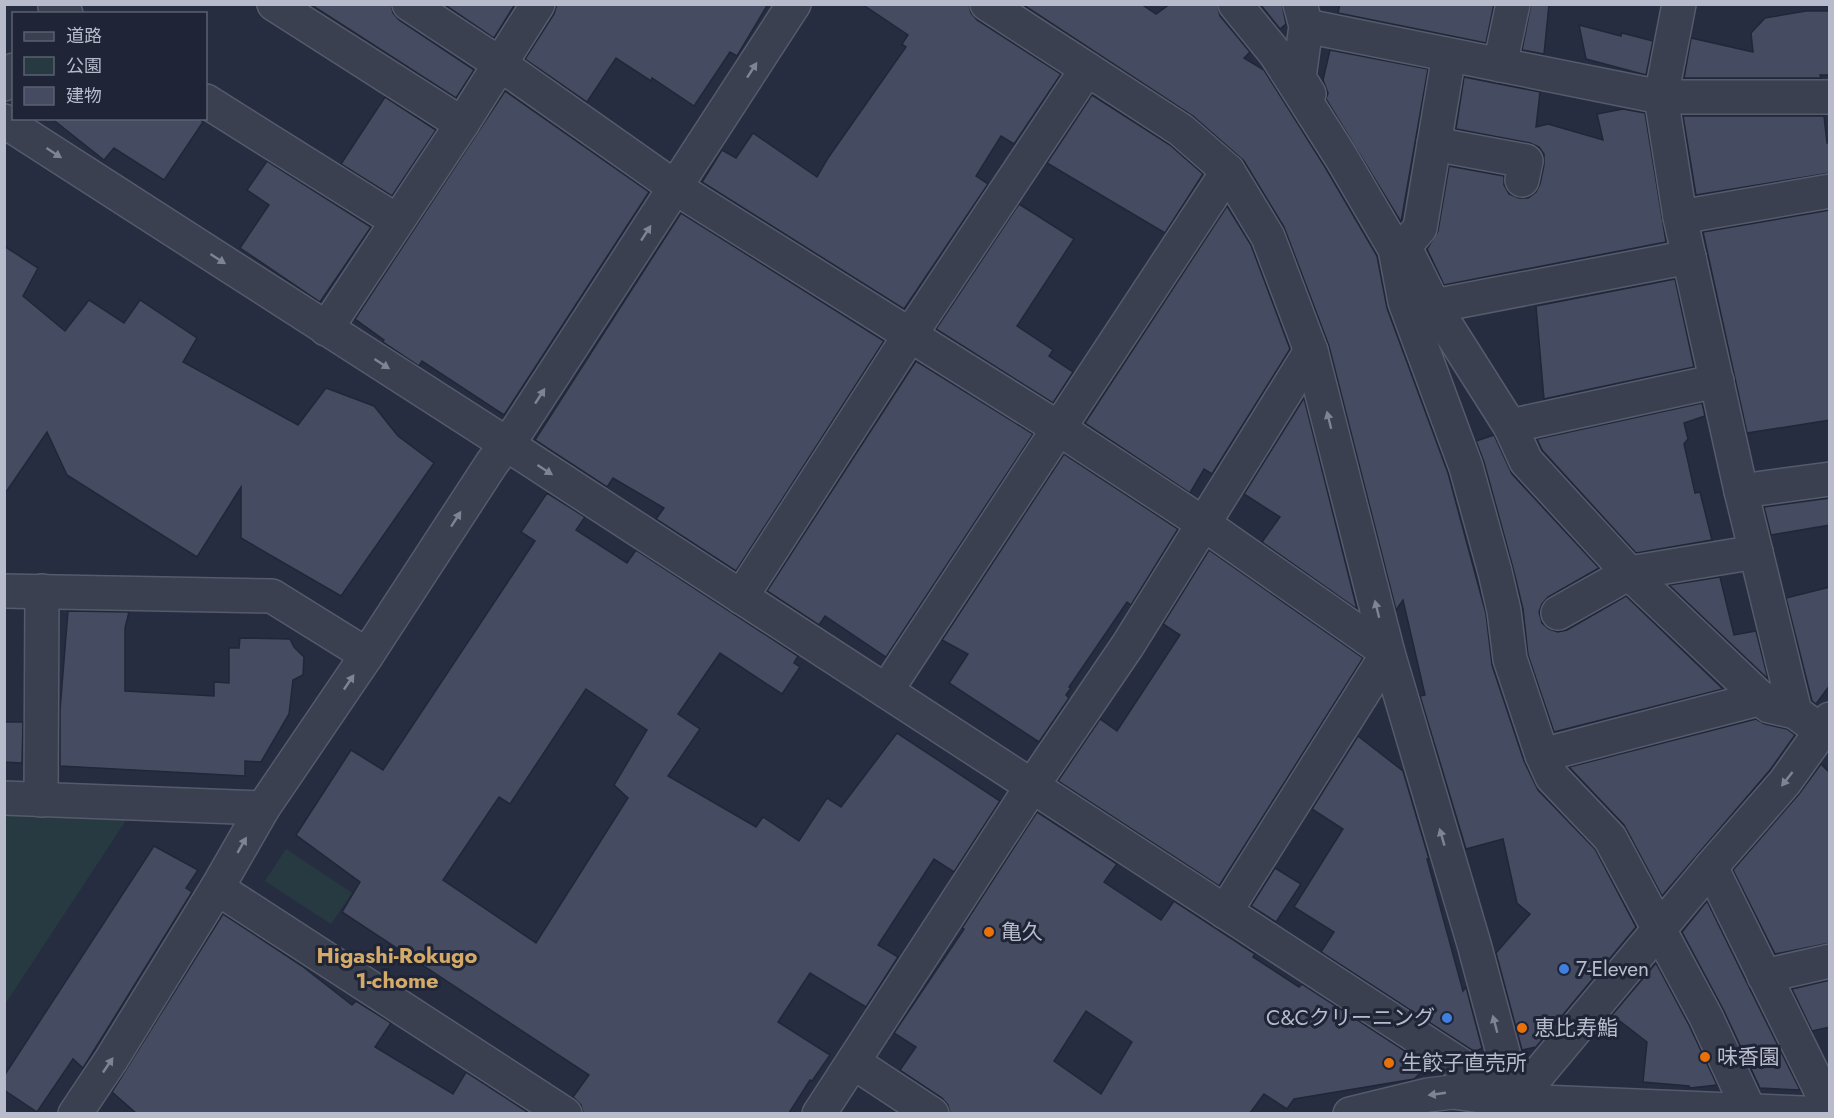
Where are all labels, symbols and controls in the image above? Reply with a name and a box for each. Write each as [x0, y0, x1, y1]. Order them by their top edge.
legend [12, 12, 207, 120]
text: 道路 [66, 23, 102, 49]
text: 公園 [66, 53, 102, 79]
one-way arrow [747, 61, 758, 78]
text: 建物 [66, 83, 102, 109]
one-way arrow [46, 147, 62, 158]
one-way arrow [641, 225, 652, 241]
one-way arrow [209, 253, 226, 264]
one-way arrow [373, 359, 390, 370]
one-way arrow [534, 389, 546, 405]
one-way arrow [1323, 411, 1333, 429]
one-way arrow [537, 464, 553, 476]
one-way arrow [450, 511, 461, 527]
one-way arrow [1372, 600, 1381, 618]
one-way arrow [343, 674, 354, 690]
one-way arrow [1782, 771, 1794, 786]
one-way arrow [1437, 828, 1446, 846]
one-way arrow [237, 836, 247, 853]
place label: 亀久 [1001, 917, 1043, 947]
marker: 亀久 [982, 925, 996, 939]
district label: Higashi-Rokugo 1-chome [317, 939, 477, 996]
place label: 7-Eleven [1576, 954, 1649, 984]
marker: 7-Eleven [1557, 962, 1571, 976]
place label: C&Cクリーニング [1266, 1003, 1435, 1033]
marker: C&Cクリーニング [1440, 1011, 1454, 1025]
place label: 恵比寿鮨 [1534, 1013, 1618, 1043]
one-way arrow [1490, 1015, 1500, 1033]
marker: 恵比寿鮨 [1515, 1021, 1529, 1035]
place label: 味香園 [1717, 1042, 1780, 1072]
place label: 生餃子直売所 [1401, 1048, 1527, 1078]
marker: 味香園 [1698, 1050, 1712, 1064]
marker: 生餃子直売所 [1382, 1056, 1396, 1070]
one-way arrow [102, 1057, 113, 1073]
one-way arrow [1428, 1089, 1447, 1098]

